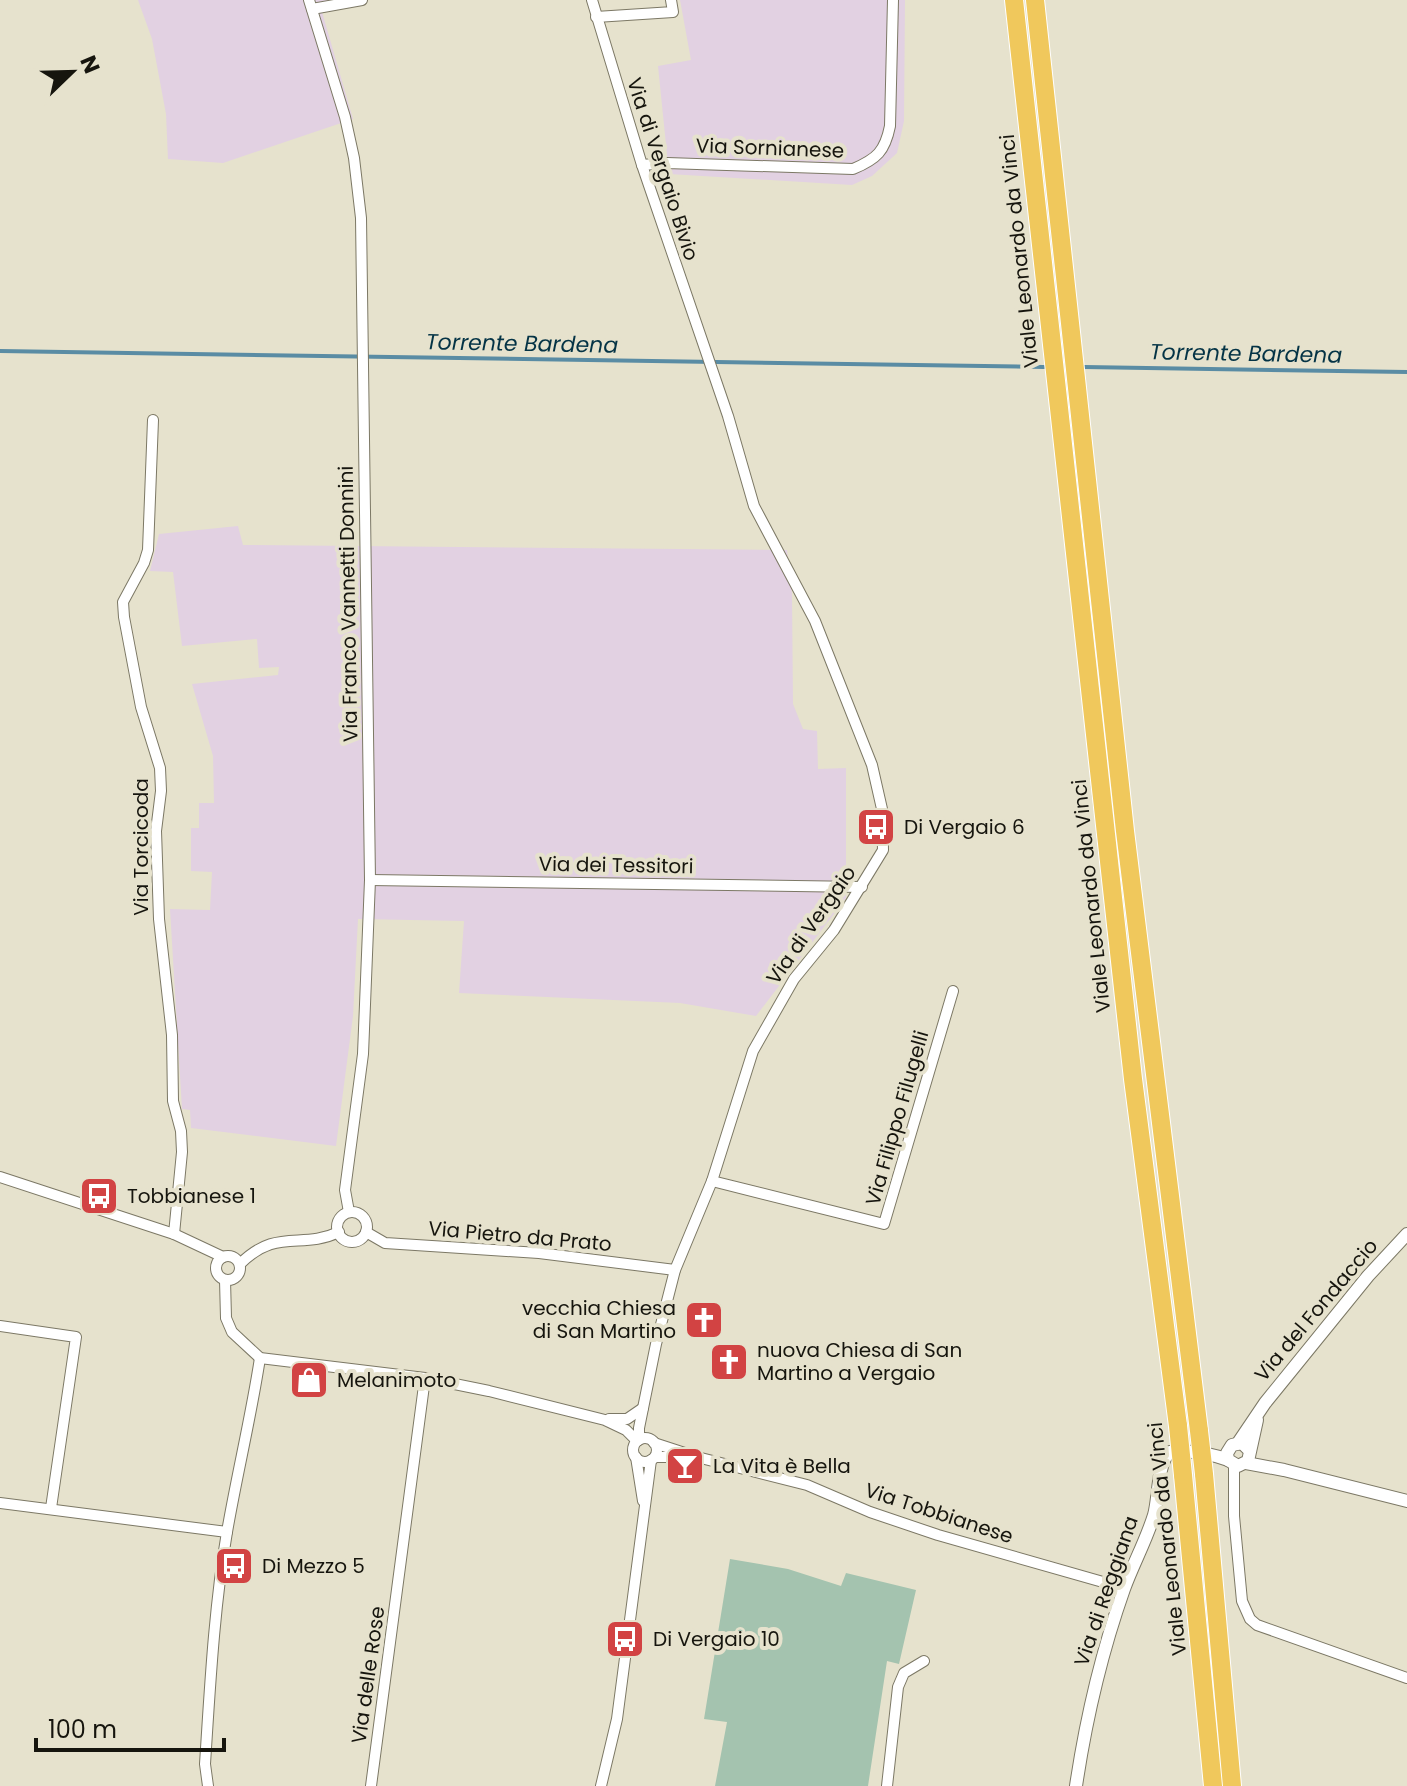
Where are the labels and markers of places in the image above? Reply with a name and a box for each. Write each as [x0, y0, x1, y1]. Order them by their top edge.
bus stop icon: Di Vergaio 6 [855, 806, 897, 848]
place label: Di Vergaio 6 [904, 813, 1025, 841]
bus stop icon: Tobbianese 1 [78, 1175, 120, 1217]
place label: Tobbianese 1 [127, 1182, 256, 1210]
place label: vecchia Chiesa di San Martino [522, 1294, 676, 1345]
church icon: vecchia Chiesa di San Martino [683, 1299, 725, 1341]
place label: nuova Chiesa di San Martino a Vergaio [757, 1336, 962, 1387]
church icon: nuova Chiesa di San Martino a Vergaio [708, 1341, 750, 1383]
shop icon: Melanimoto [288, 1359, 330, 1401]
place label: Melanimoto [337, 1366, 456, 1394]
bar icon: La Vita è Bella [664, 1445, 706, 1487]
place label: La Vita è Bella [713, 1452, 851, 1480]
bus stop icon: Di Mezzo 5 [213, 1545, 255, 1587]
place label: Di Mezzo 5 [262, 1552, 365, 1580]
bus stop icon: Di Vergaio 10 [604, 1618, 646, 1660]
place label: Di Vergaio 10 [653, 1625, 780, 1653]

